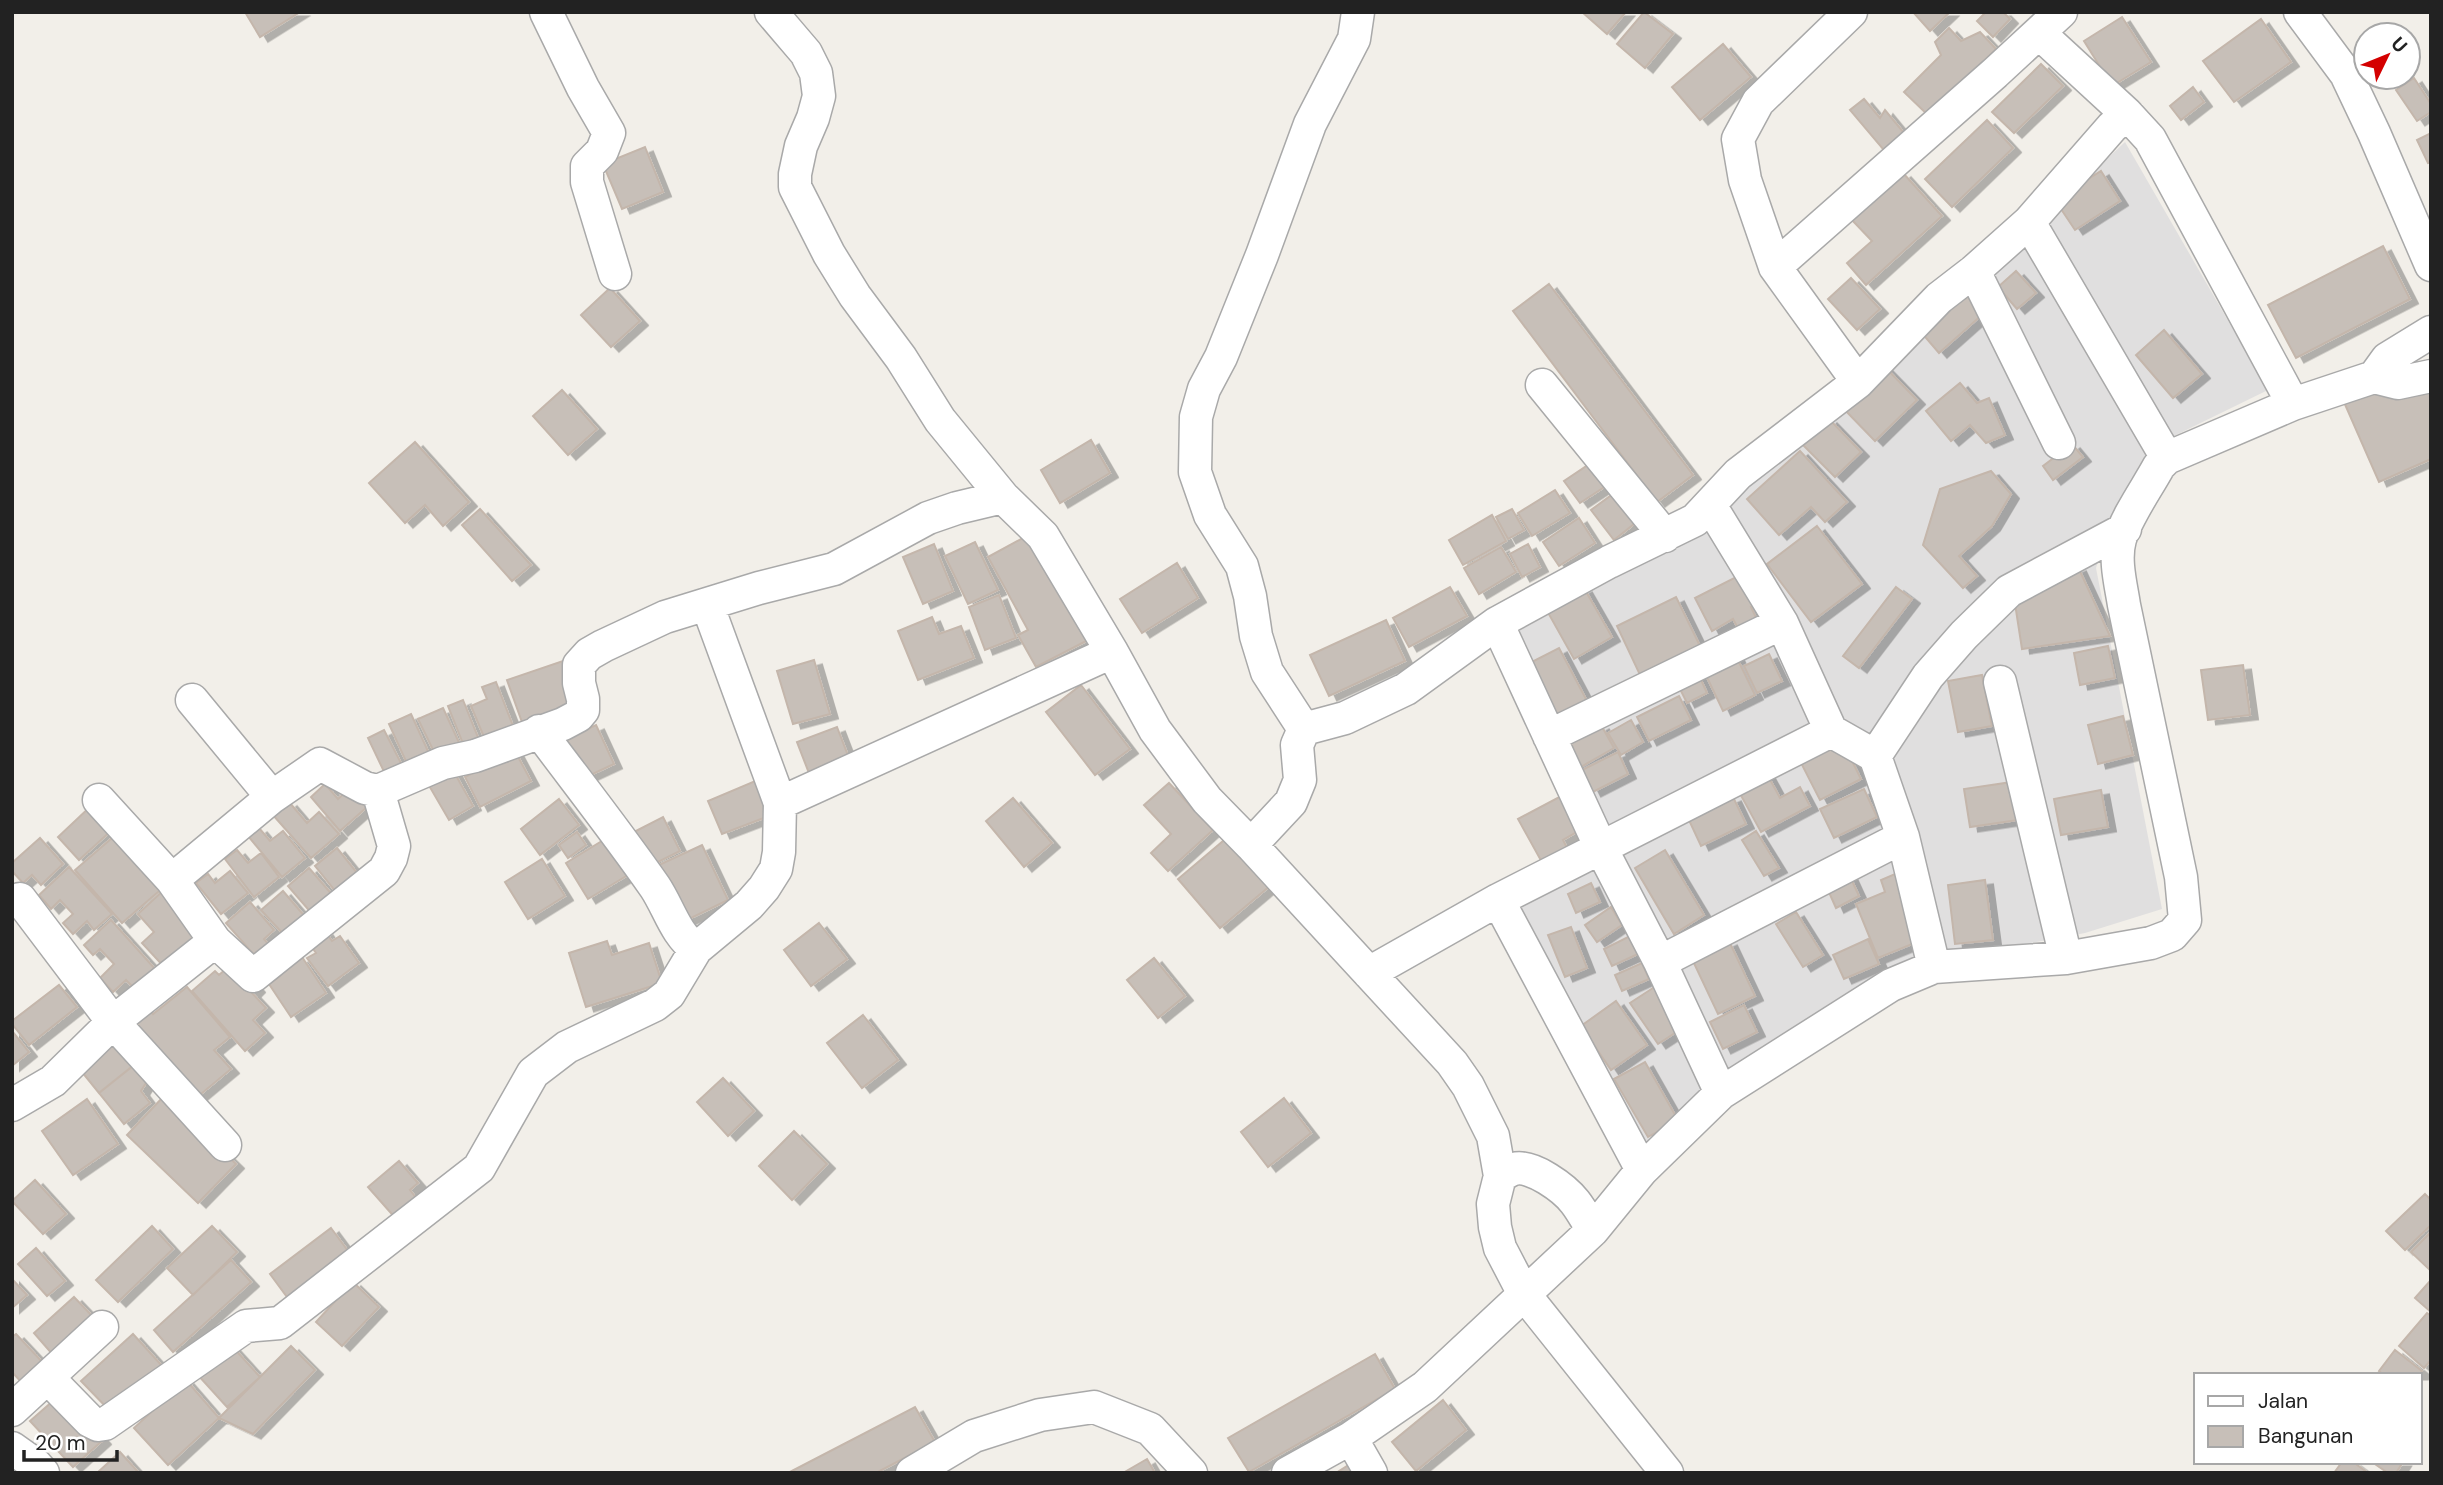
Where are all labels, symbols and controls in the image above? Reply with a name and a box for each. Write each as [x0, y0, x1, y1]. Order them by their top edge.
north arrow [2352, 21, 2422, 91]
text: U [2385, 31, 2413, 58]
legend [2194, 1373, 2422, 1464]
text: Jalan [2258, 1387, 2308, 1415]
scale bar [24, 1418, 117, 1462]
text: Bangunan [2258, 1422, 2353, 1450]
text: 20 m [35, 1429, 86, 1457]

